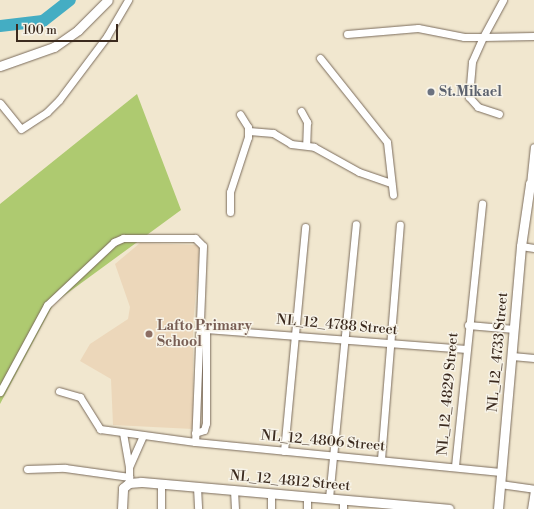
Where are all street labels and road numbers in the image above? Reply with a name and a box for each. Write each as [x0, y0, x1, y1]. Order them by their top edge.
street label: NL_12_4733 Street [484, 291, 512, 413]
street label: NL_12_4788 Street [276, 311, 398, 339]
street label: NL_12_4829 Street [434, 332, 462, 456]
street label: NL_12_4806 Street [260, 427, 386, 455]
street label: NL_12_4812 Street [229, 467, 351, 495]

